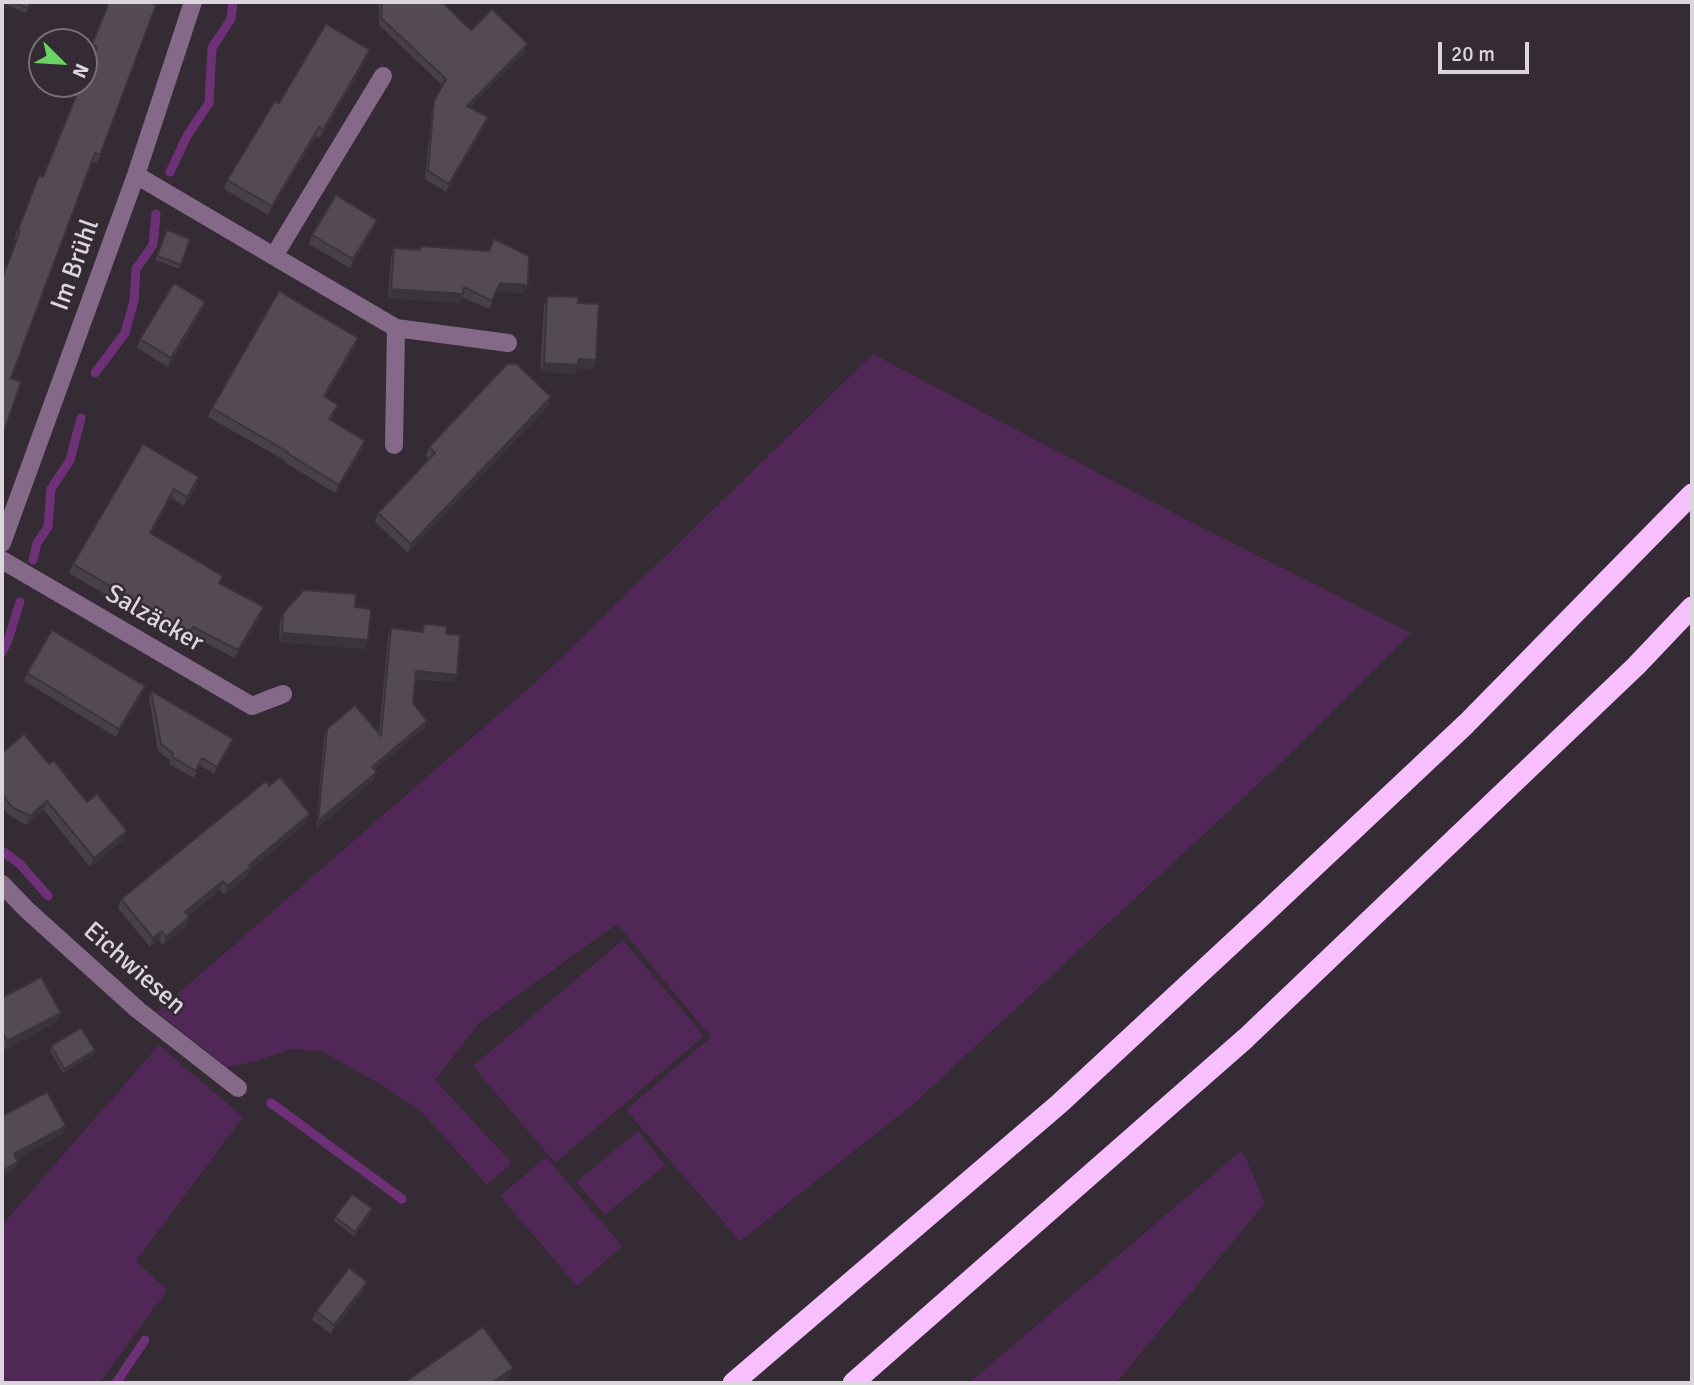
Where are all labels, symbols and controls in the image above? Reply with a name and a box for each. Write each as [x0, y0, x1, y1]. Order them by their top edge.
north arrow [28, 28, 98, 98]
scale bar [1442, 28, 1533, 72]
text: 20 m [1451, 41, 1495, 67]
text: N [67, 60, 94, 82]
street label: Im Brühl [45, 215, 107, 315]
street label: Salzäcker [100, 579, 208, 659]
street label: Eichwiesen [76, 916, 192, 1022]

